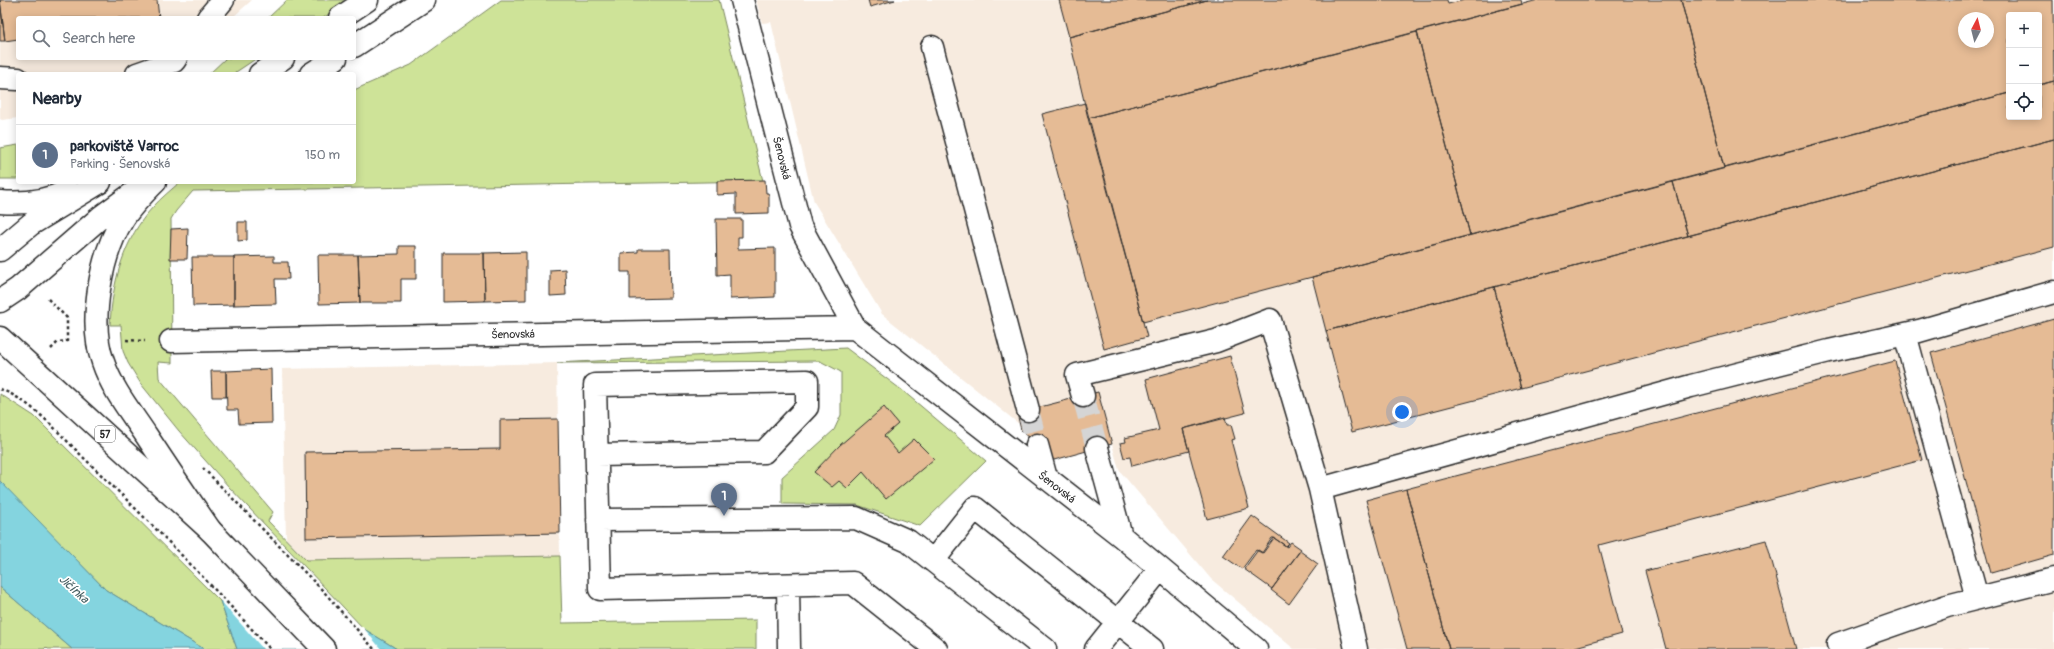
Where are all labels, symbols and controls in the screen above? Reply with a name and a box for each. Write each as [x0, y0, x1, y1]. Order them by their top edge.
north arrow [1958, 12, 1994, 48]
map controls [2006, 12, 2042, 120]
button: + [2006, 12, 2042, 48]
search box [16, 16, 356, 60]
icon: search [30, 27, 52, 49]
text: Search here [62, 29, 135, 48]
button: − [2006, 48, 2042, 84]
button: locate [2006, 84, 2042, 120]
text: Nearby [32, 88, 81, 109]
street label: Šenovská [770, 135, 794, 181]
text: parkoviště Varroc [70, 137, 179, 156]
text: 1 [42, 147, 48, 163]
text: 150 m [305, 147, 340, 163]
text: Parking · Šenovská [70, 156, 170, 172]
street label: Šenovská [491, 327, 535, 341]
your location [1392, 402, 1412, 422]
road number: 57 [95, 426, 115, 442]
street label: Šenovská [1035, 468, 1079, 506]
pin: 1 [711, 483, 737, 516]
water label: Jičínka [56, 572, 93, 608]

